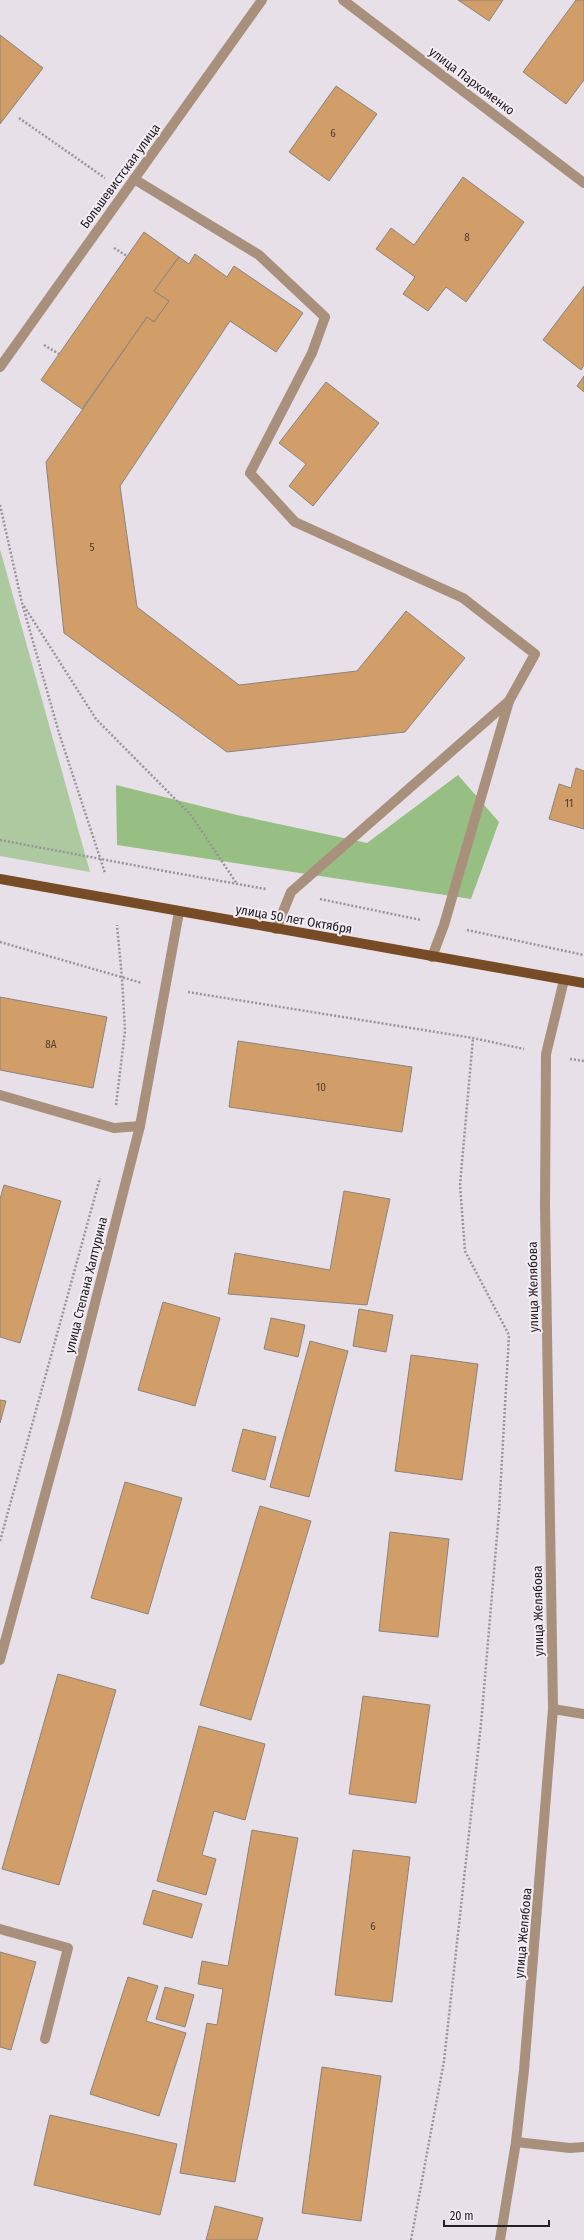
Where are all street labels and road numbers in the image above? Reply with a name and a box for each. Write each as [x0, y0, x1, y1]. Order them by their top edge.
street label: улица Пархоменко [426, 44, 518, 118]
street label: Большевистская улица [77, 121, 163, 231]
street label: улица 50 лет Октября [234, 901, 354, 937]
street label: улица Степана Халтурина [62, 1215, 110, 1355]
street label: улица Желябова [525, 1241, 541, 1333]
street label: улица Желябова [530, 1565, 546, 1657]
street label: улица Желябова [512, 1887, 534, 1979]

